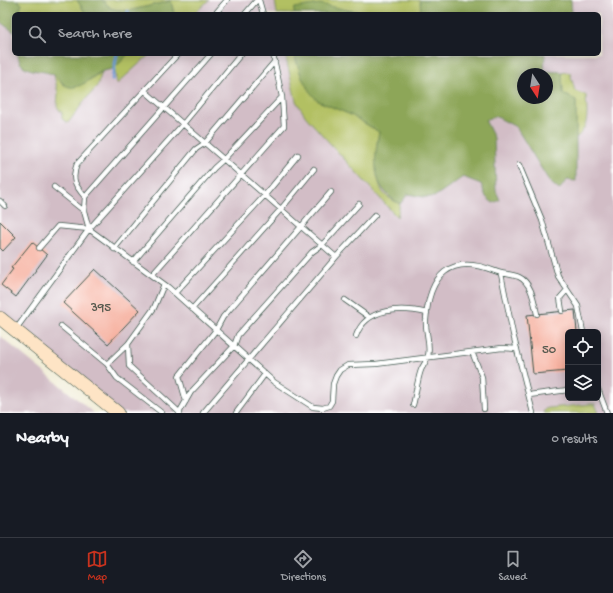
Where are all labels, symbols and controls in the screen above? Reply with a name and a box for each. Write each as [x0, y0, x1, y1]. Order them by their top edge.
search box [12, 12, 601, 56]
icon: search [26, 23, 48, 45]
text: Search here [58, 25, 132, 43]
north arrow [517, 68, 553, 104]
house number: 395 [90, 301, 111, 316]
map controls [565, 329, 601, 401]
button: locate [565, 329, 601, 365]
house number: 50 [542, 343, 557, 358]
button: layers [565, 365, 601, 401]
text: Nearby [16, 429, 69, 449]
text: 0 results [551, 432, 597, 447]
tab: Map [86, 548, 108, 584]
tab: Directions [281, 548, 326, 584]
tab: Saved [498, 548, 527, 584]

